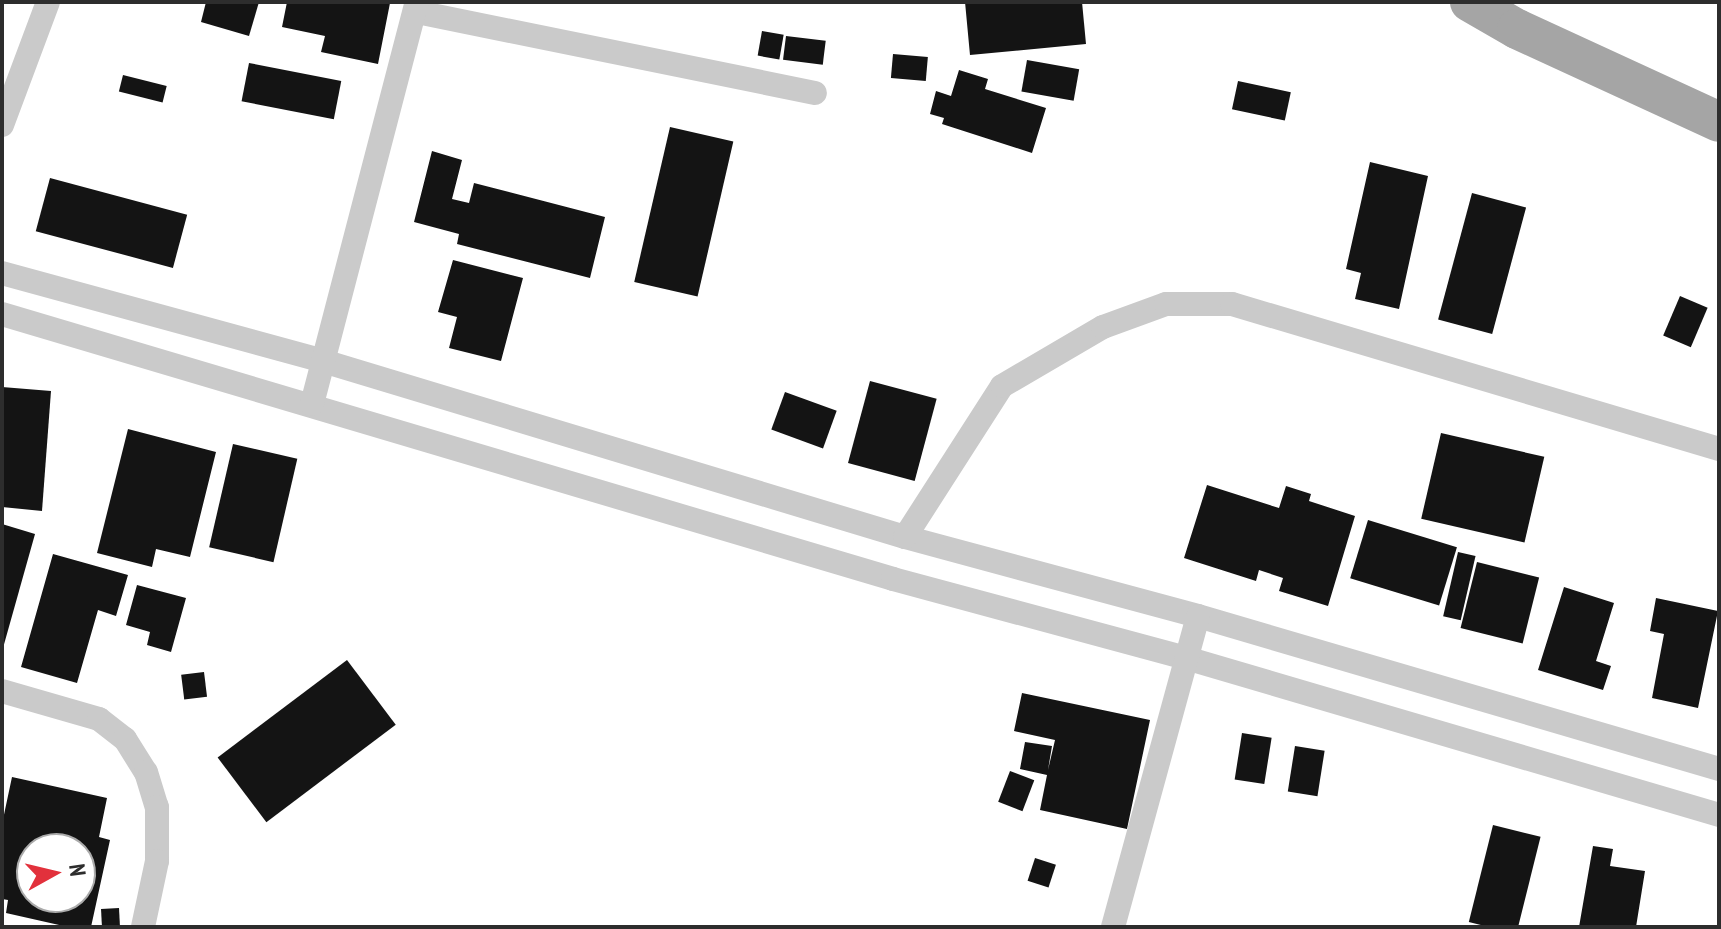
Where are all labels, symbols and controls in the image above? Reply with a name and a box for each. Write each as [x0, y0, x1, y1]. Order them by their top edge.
north arrow [16, 833, 96, 913]
text: N [63, 862, 92, 878]

